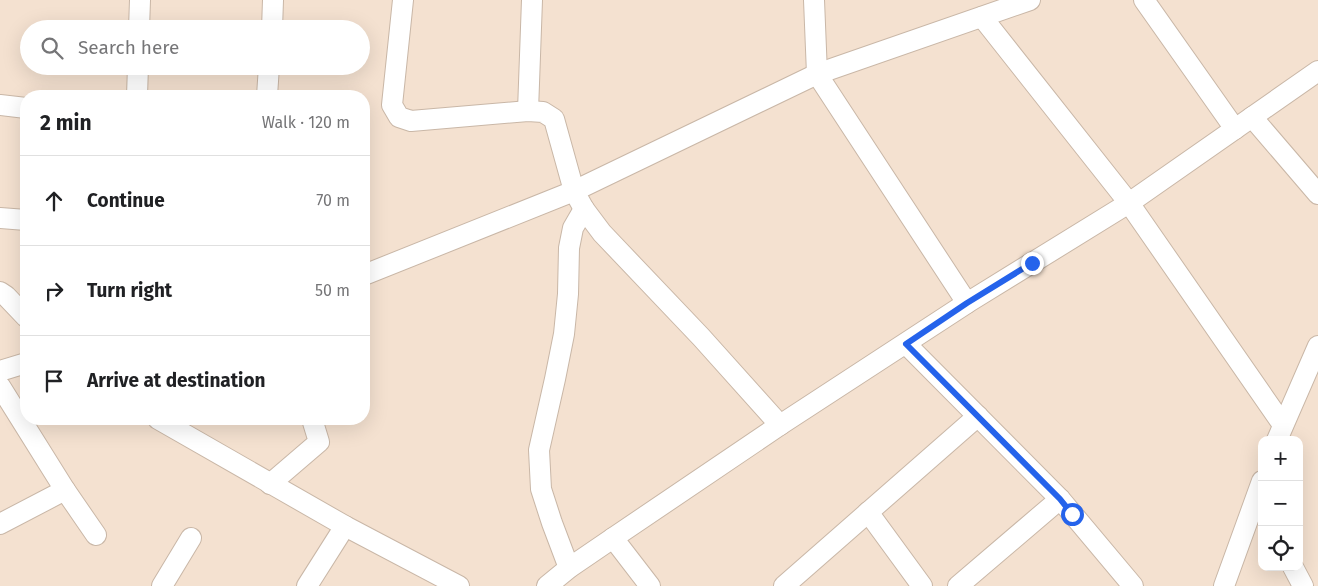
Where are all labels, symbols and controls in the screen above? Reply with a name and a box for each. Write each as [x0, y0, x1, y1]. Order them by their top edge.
search box [20, 20, 370, 75]
icon: search [38, 34, 66, 62]
text: Search here [78, 36, 179, 59]
text: 2 min [40, 110, 92, 136]
text: Walk · 120 m [262, 113, 350, 132]
icon: ahead [40, 187, 68, 215]
text: Continue [87, 189, 165, 212]
text: 70 m [316, 191, 350, 210]
route end [1021, 252, 1044, 275]
icon: right [40, 277, 68, 305]
text: Turn right [87, 279, 172, 302]
text: 50 m [315, 281, 350, 300]
icon: arrive [40, 367, 68, 395]
text: Arrive at destination [87, 369, 266, 392]
map controls [1258, 436, 1303, 571]
button: + [1258, 436, 1303, 481]
button: − [1258, 481, 1303, 526]
route start [1061, 503, 1084, 526]
button: locate [1258, 526, 1303, 571]

